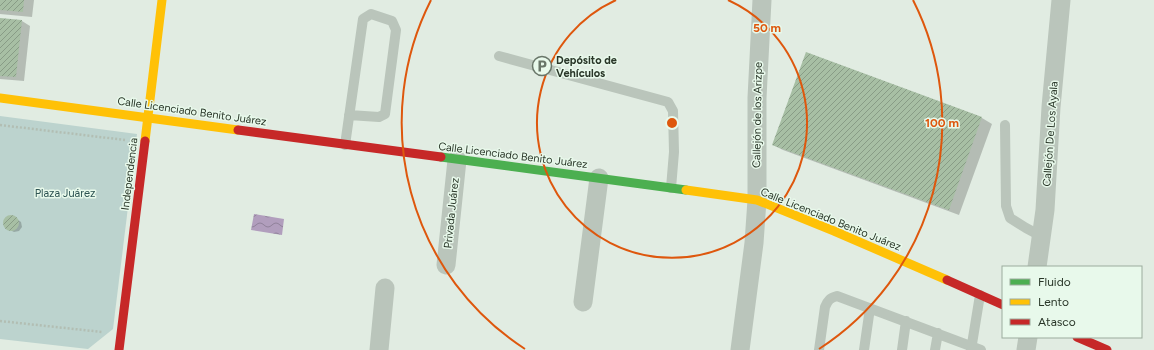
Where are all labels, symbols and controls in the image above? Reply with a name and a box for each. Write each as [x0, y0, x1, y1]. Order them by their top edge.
text: 50 m [753, 21, 781, 35]
place label: Depósito de Vehículos [556, 54, 617, 80]
parking icon: Depósito de Vehículos [531, 55, 553, 77]
street label: Callejón de los Arizpe [750, 62, 765, 168]
street label: Callejón De Los Ayala [1040, 81, 1061, 187]
street label: Calle Licenciado Benito Juárez [117, 95, 267, 128]
centre of rings [665, 116, 679, 130]
text: 100 m [925, 116, 959, 130]
street label: Independencia [119, 137, 140, 211]
street label: Calle Licenciado Benito Juárez [438, 140, 588, 171]
street label: Privada Juárez [441, 177, 462, 249]
street label: Calle Licenciado Benito Juárez [759, 185, 903, 254]
park label: Plaza Juárez [35, 187, 95, 200]
legend [1002, 266, 1142, 338]
text: Fluido [1038, 275, 1071, 289]
text: Lento [1038, 295, 1069, 309]
text: Atasco [1038, 315, 1076, 329]

